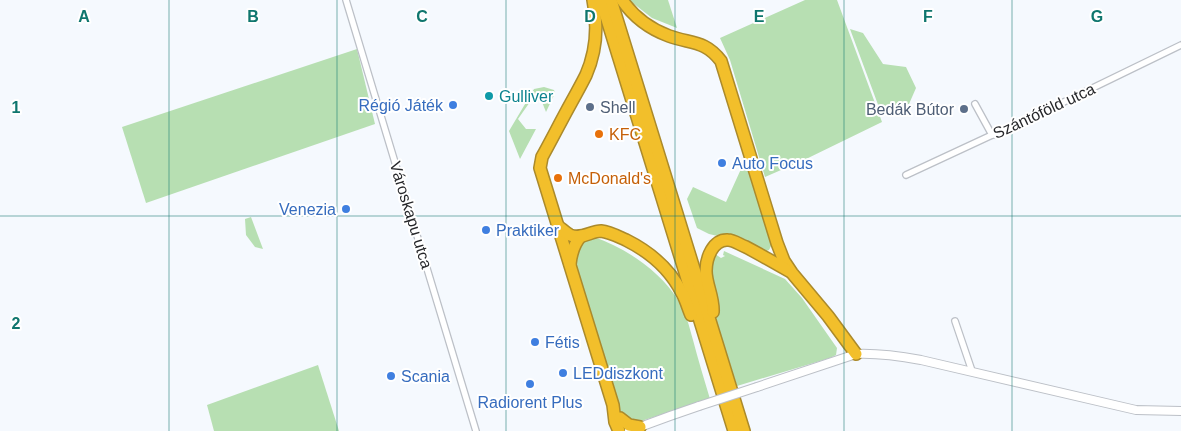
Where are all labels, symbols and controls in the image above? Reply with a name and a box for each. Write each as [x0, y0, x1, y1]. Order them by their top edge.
text: A [78, 8, 90, 25]
text: B [247, 8, 259, 25]
text: C [416, 8, 428, 25]
text: D [584, 8, 596, 25]
text: E [754, 8, 765, 25]
text: F [923, 8, 933, 25]
text: G [1091, 8, 1103, 25]
street label: Szántóföld utca [990, 80, 1098, 142]
place label: Gulliver [499, 88, 554, 105]
marker: Gulliver [483, 90, 495, 102]
place label: Régió Játék [359, 97, 444, 114]
text: 1 [12, 99, 21, 116]
marker: Régió Játék [447, 99, 459, 111]
place label: Shell [600, 99, 636, 116]
marker: Shell [584, 101, 596, 113]
place label: Bedák Bútor [866, 101, 955, 118]
marker: Bedák Bútor [958, 103, 970, 115]
place label: KFC [609, 126, 641, 143]
marker: KFC [593, 128, 605, 140]
place label: Auto Focus [732, 155, 813, 172]
marker: Auto Focus [716, 157, 728, 169]
street label: Városkapu utca [387, 159, 435, 271]
place label: McDonald's [568, 170, 651, 187]
marker: McDonald's [552, 172, 564, 184]
place label: Venezia [279, 201, 336, 218]
marker: Venezia [340, 203, 352, 215]
place label: Praktiker [496, 222, 560, 239]
marker: Praktiker [480, 224, 492, 236]
text: 2 [12, 315, 21, 332]
place label: Fétis [545, 334, 580, 351]
marker: Fétis [529, 336, 541, 348]
place label: LEDdiszkont [573, 365, 663, 382]
marker: LEDdiszkont [557, 367, 569, 379]
place label: Scania [401, 368, 450, 385]
marker: Scania [385, 370, 397, 382]
marker: Radiorent Plus [524, 378, 536, 390]
place label: Radiorent Plus [478, 394, 582, 411]

